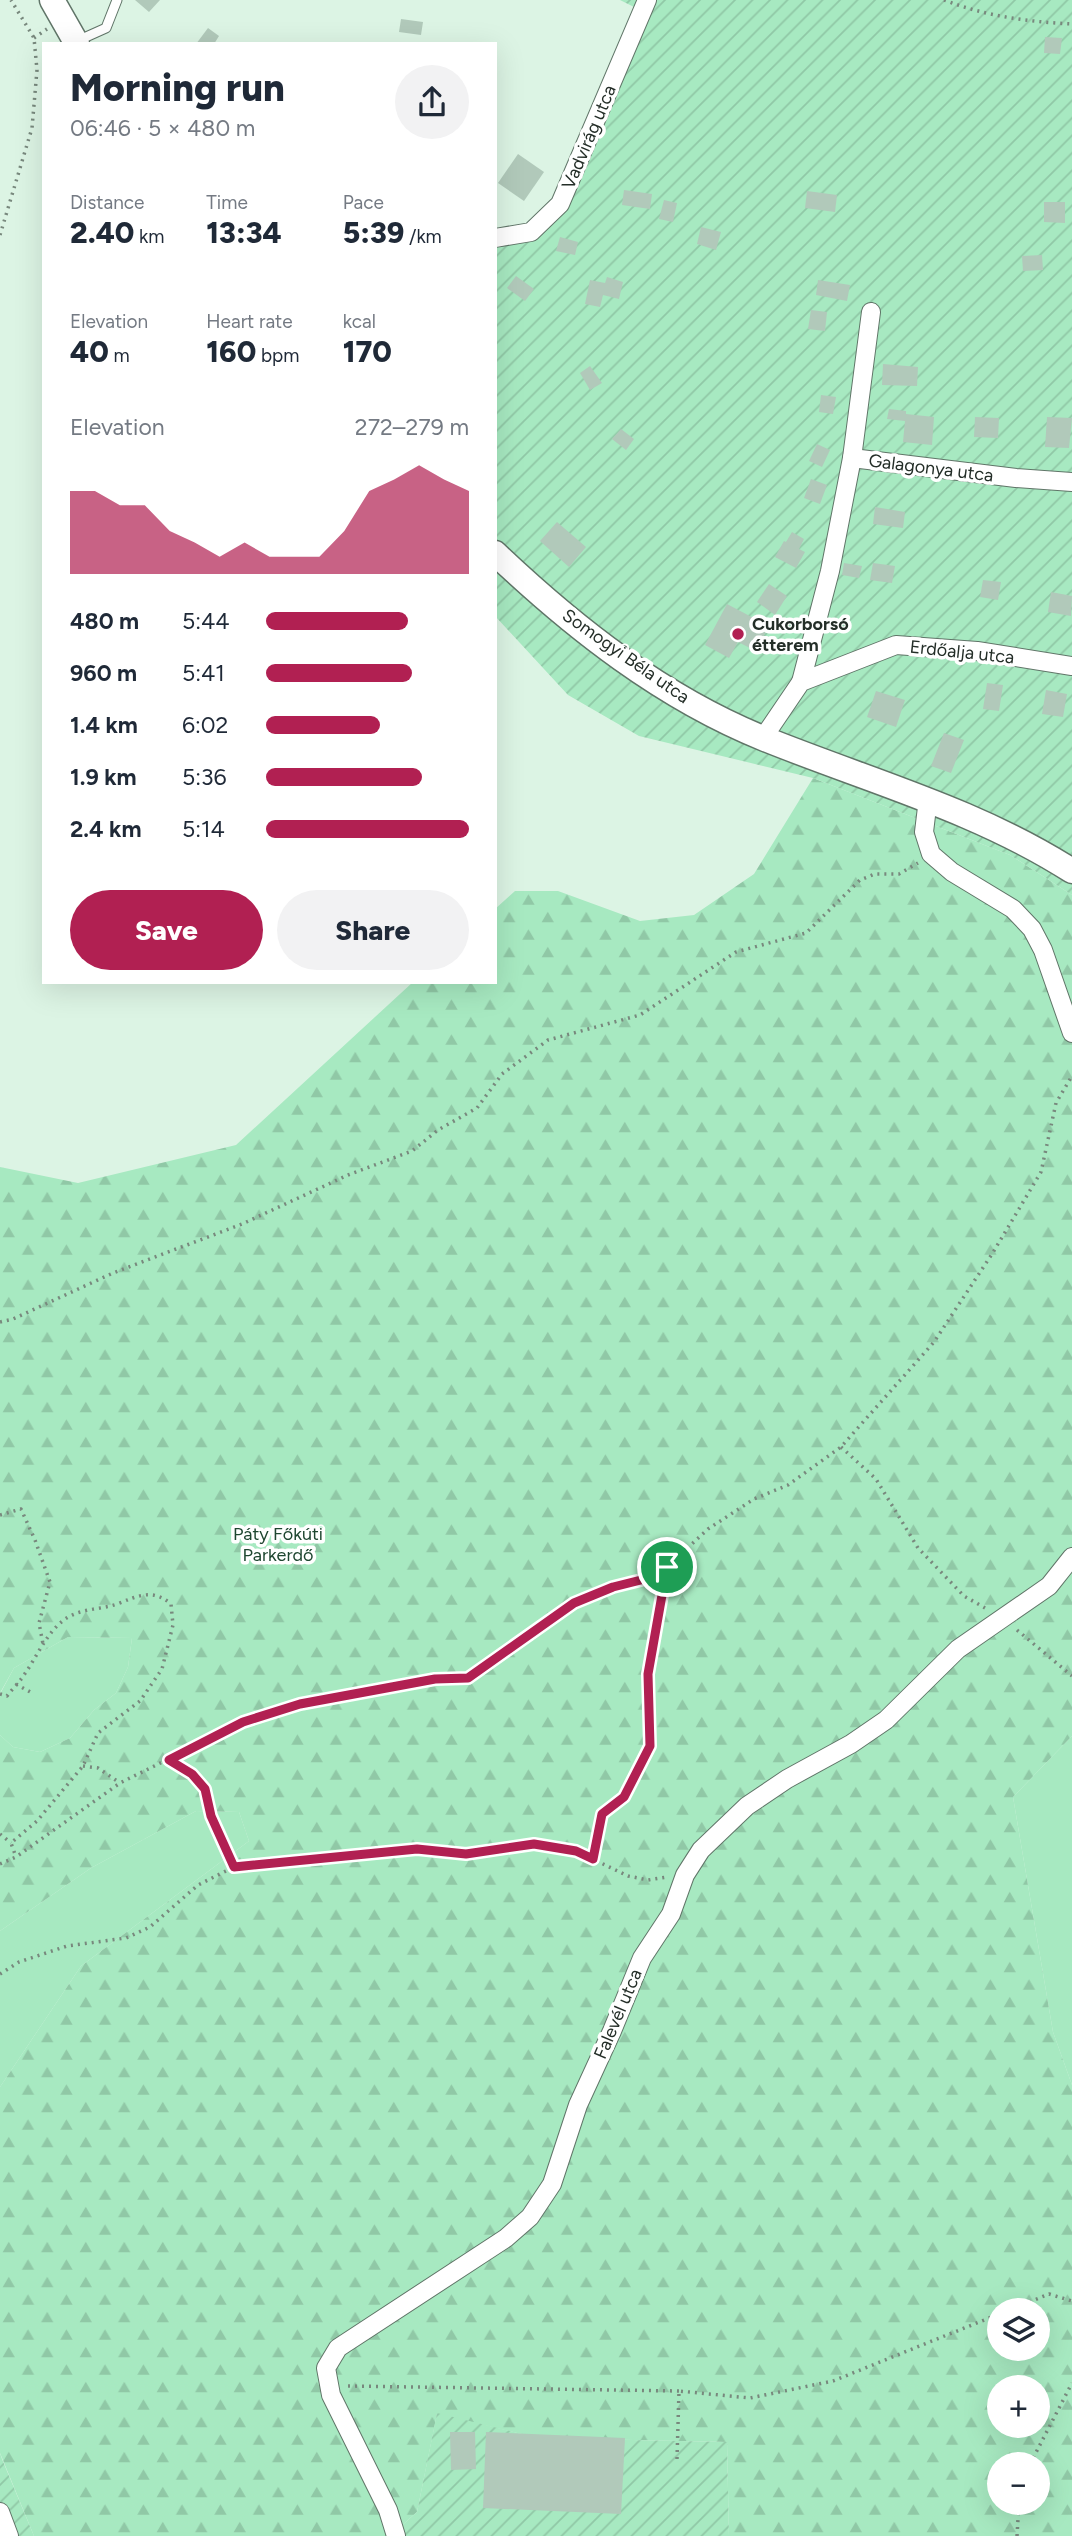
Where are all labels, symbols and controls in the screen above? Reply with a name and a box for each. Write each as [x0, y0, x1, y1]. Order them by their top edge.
text: Morning run [70, 65, 285, 111]
button: share [395, 65, 469, 139]
street label: Vadvirág utca [557, 82, 621, 192]
text: 06:46 · 5 × 480 m [70, 114, 255, 142]
text: Distance [70, 191, 144, 214]
text: Time [206, 191, 248, 214]
text: Pace [343, 191, 384, 214]
text: 2.40 [70, 214, 134, 251]
text: 13:34 [206, 214, 282, 251]
text: 5:39 [343, 214, 404, 251]
text: km [134, 225, 164, 248]
text: /km [404, 225, 442, 248]
text: Elevation [70, 310, 148, 333]
text: Heart rate [206, 310, 293, 333]
text: kcal [343, 310, 376, 333]
text: 40 [70, 333, 109, 370]
text: 160 [206, 333, 256, 370]
text: 170 [343, 333, 392, 370]
text: m [109, 344, 130, 367]
text: bpm [256, 344, 299, 367]
text: Elevation [70, 413, 165, 441]
text: 272–279 m [355, 413, 469, 441]
street label: Galagonya utca [867, 449, 995, 487]
street label: Somogyi Béla utca [558, 604, 694, 708]
text: 480 m [70, 607, 139, 635]
text: 5:44 [182, 607, 230, 635]
place label: Cukorborsó étterem [752, 613, 849, 656]
marker: Cukorborsó étterem [730, 626, 746, 642]
street label: Erdőalja utca [909, 636, 1015, 668]
text: 960 m [70, 659, 137, 687]
text: 5:41 [182, 659, 225, 687]
text: 1.4 km [70, 711, 138, 739]
text: 6:02 [182, 711, 228, 739]
text: 1.9 km [70, 763, 137, 791]
text: 5:36 [182, 763, 227, 791]
text: 2.4 km [70, 815, 141, 843]
text: 5:14 [182, 815, 225, 843]
button: Save [70, 890, 263, 970]
button: Share [277, 890, 469, 970]
park label: Páty Főkúti Parkerdő [233, 1523, 323, 1566]
pin [637, 1537, 697, 1597]
icon: arrive [648, 1548, 686, 1586]
street label: Falevél utca [589, 1966, 647, 2062]
map controls [987, 2298, 1050, 2515]
button: layers [987, 2298, 1050, 2361]
button: + [987, 2375, 1050, 2438]
button: − [987, 2452, 1050, 2515]

